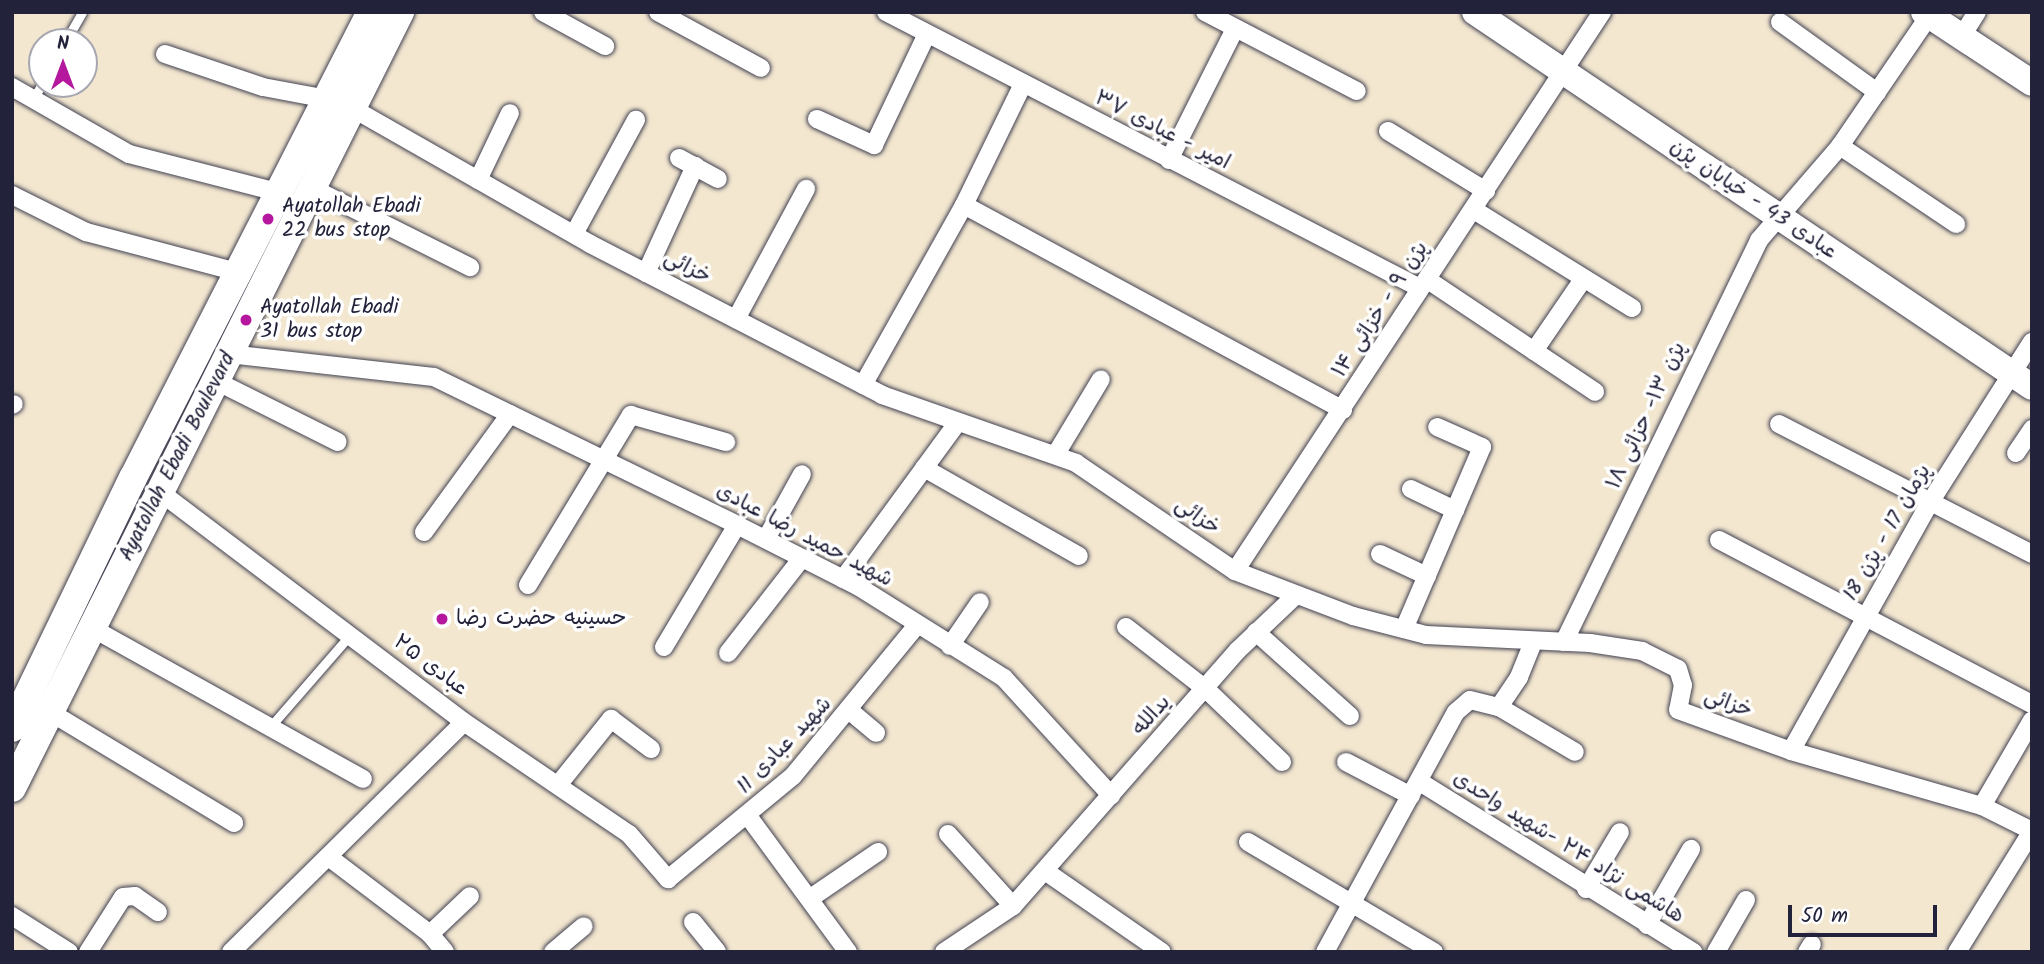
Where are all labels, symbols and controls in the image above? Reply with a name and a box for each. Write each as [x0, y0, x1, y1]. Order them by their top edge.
north arrow [28, 28, 98, 98]
text: N [57, 29, 69, 59]
street label: امیر - عبادی ۳۷ [1090, 86, 1234, 176]
street label: عبادی 43 - خیابان پژن [1664, 135, 1842, 265]
place label: Ayatollah Ebadi 22 bus stop [282, 194, 421, 244]
marker: Ayatollah Ebadi 22 bus stop [260, 211, 276, 227]
street label: پژن ۹ - خزائی ۱۴ [1328, 237, 1434, 383]
street label: خزائی [659, 246, 715, 290]
place label: Ayatollah Ebadi 31 bus stop [260, 295, 399, 345]
marker: Ayatollah Ebadi 31 bus stop [238, 312, 254, 328]
street label: پژن ۱۳- حزائی ۱۸ [1602, 338, 1692, 494]
street label: Ayatollah Ebadi Boulevard [114, 348, 242, 566]
street label: پژمان 17 - پژن 18 [1839, 460, 1937, 606]
street label: شهید حمید رضا عبادی [711, 479, 897, 593]
street label: خزائی [1170, 493, 1224, 541]
place label: حسینیه حضرت رضا [456, 606, 626, 632]
marker: حسینیه حضرت رضا [434, 611, 450, 627]
street label: عبادی ۲۵ [388, 630, 472, 702]
street label: خزائی [1701, 684, 1755, 724]
street label: یدالله [1127, 691, 1177, 741]
street label: شهید عبادی 11 [733, 692, 837, 800]
street label: هاشمی نژاد ۲۴ -شهید واحدی [1448, 766, 1688, 930]
scale bar [1792, 890, 1941, 934]
text: 50 m [1801, 900, 1848, 933]

